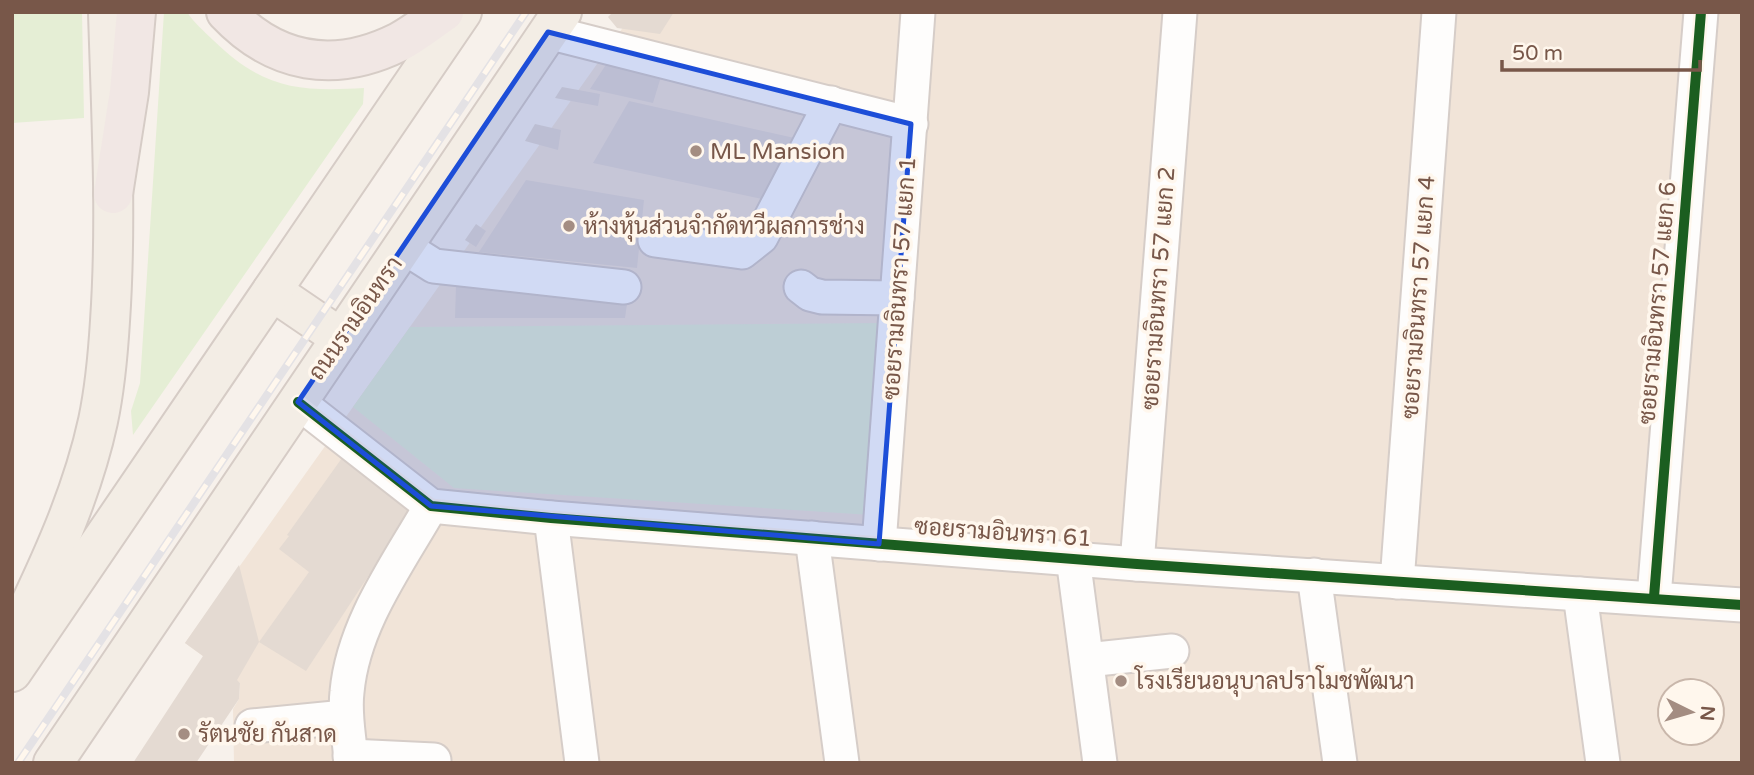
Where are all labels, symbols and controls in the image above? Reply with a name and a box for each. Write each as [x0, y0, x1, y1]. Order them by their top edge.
scale bar [1502, 28, 1700, 72]
text: 50 m [1512, 41, 1563, 66]
place label: ML Mansion [710, 138, 845, 166]
marker: ML Mansion [688, 143, 704, 159]
street label: ซอยรามอินทรา 57 แยก 1 [877, 155, 922, 401]
street label: ซอยรามอินทรา 57 แยก 2 [1136, 165, 1181, 411]
street label: ซอยรามอินทรา 57 แยก 4 [1396, 174, 1441, 420]
street label: ซอยรามอินทรา 57 แยก 6 [1632, 180, 1683, 426]
place label: ห้างหุ้นส่วนจำกัดทวีผลการช่าง [583, 211, 865, 242]
marker: ห้างหุ้นส่วนจำกัดทวีผลการช่าง [561, 218, 577, 234]
street label: ถนนรามอินทรา [302, 251, 409, 386]
street label: ซอยรามอินทรา 61 [913, 512, 1093, 553]
place label: โรงเรียนอนุบาลปราโมชพัฒนา [1133, 665, 1414, 697]
marker: โรงเรียนอนุบาลปราโมชพัฒนา [1113, 673, 1129, 689]
north arrow [1656, 677, 1726, 747]
text: N [1695, 705, 1719, 722]
place label: รัตนชัย กันสาด [198, 720, 337, 749]
marker: รัตนชัย กันสาด [176, 726, 192, 742]

